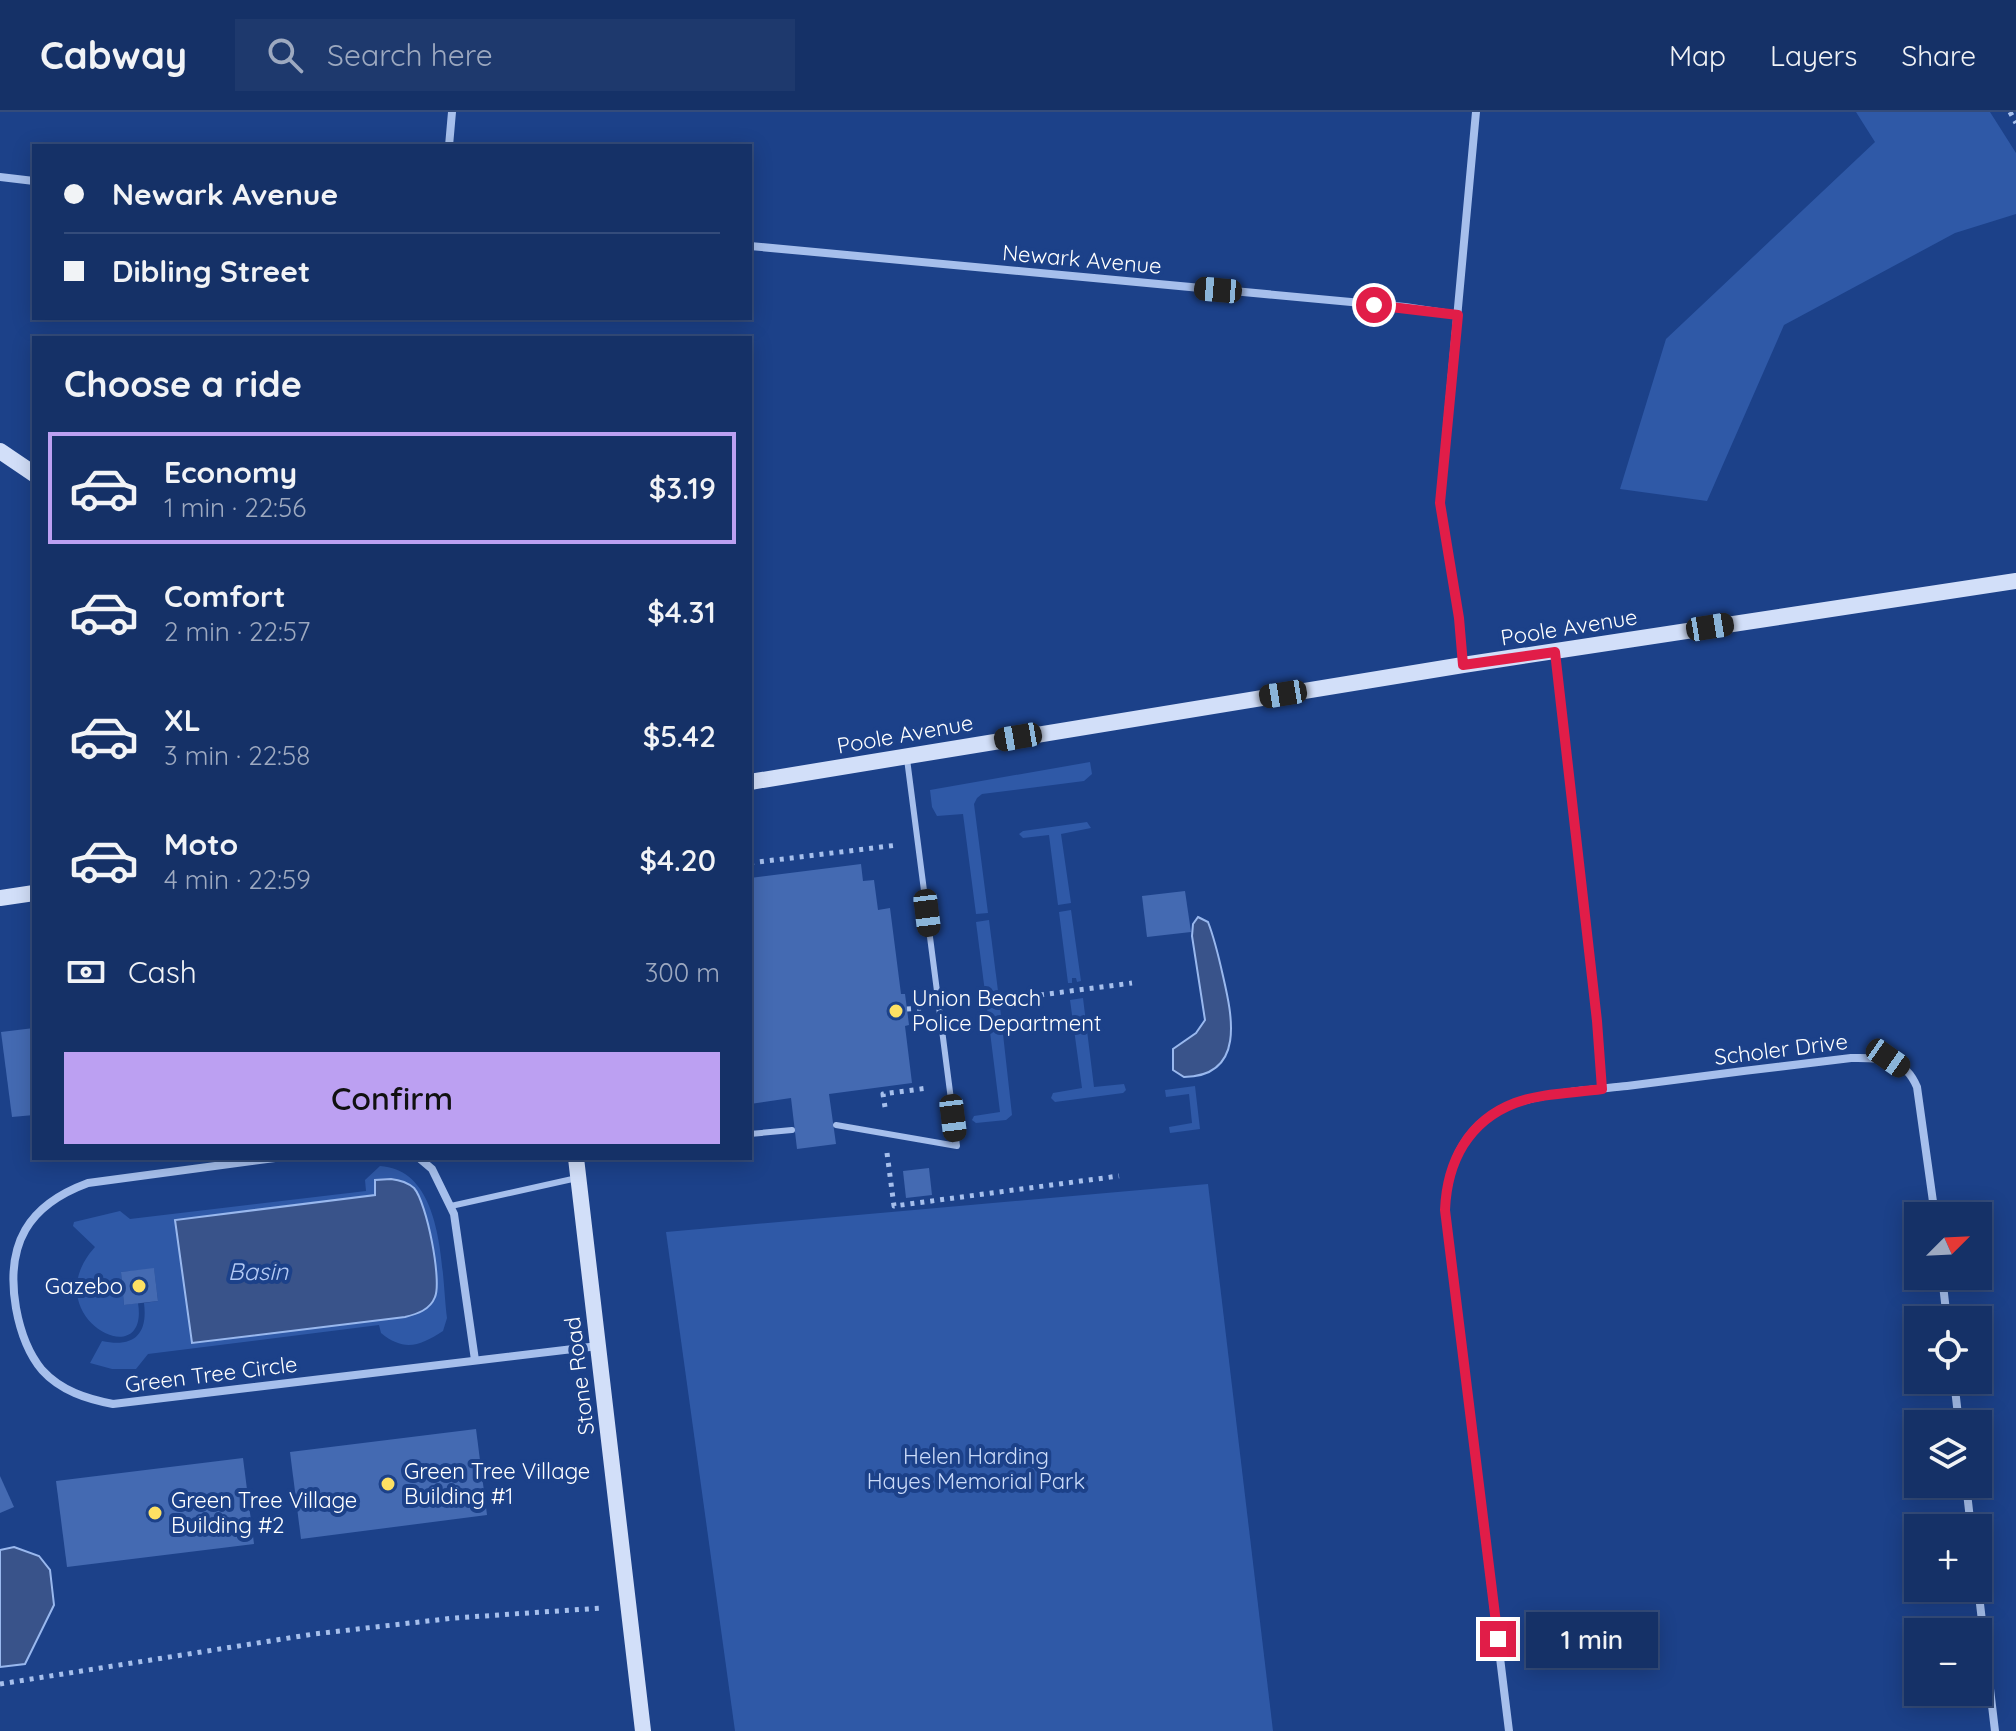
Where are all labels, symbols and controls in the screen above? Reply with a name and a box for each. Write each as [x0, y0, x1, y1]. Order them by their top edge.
search box [235, 19, 795, 91]
text: Cabway [40, 31, 187, 79]
icon: search [263, 33, 307, 77]
text: Search here [327, 36, 493, 74]
text: Map [1669, 38, 1726, 73]
text: Layers [1770, 38, 1857, 73]
text: Share [1901, 38, 1976, 73]
text: Newark Avenue [112, 175, 338, 213]
street label: Newark Avenue [1001, 238, 1163, 280]
text: Dibling Street [112, 252, 310, 290]
car [1193, 276, 1243, 304]
route start [1356, 287, 1392, 323]
text: Choose a ride [64, 361, 302, 406]
icon: car [68, 452, 140, 524]
text: Economy [164, 453, 297, 491]
text: $3.19 [649, 469, 716, 507]
text: 1 min · 22:56 [164, 491, 306, 524]
icon: car [68, 576, 140, 648]
text: Comfort [164, 577, 285, 615]
text: $4.31 [647, 593, 716, 631]
street label: Poole Avenue [1499, 602, 1639, 652]
car [1684, 611, 1736, 643]
text: 2 min · 22:57 [164, 615, 310, 648]
car [1257, 678, 1309, 710]
icon: car [68, 700, 140, 772]
text: XL [164, 701, 201, 739]
street label: Poole Avenue [835, 708, 975, 760]
text: $5.42 [643, 717, 716, 755]
car [992, 721, 1044, 753]
text: 3 min · 22:58 [164, 739, 310, 772]
icon: car [68, 824, 140, 896]
text: Moto [164, 825, 238, 863]
text: $4.20 [639, 841, 716, 879]
text: 4 min · 22:59 [164, 863, 311, 896]
car [912, 888, 942, 938]
icon: cash [64, 950, 108, 994]
text: Cash [128, 953, 197, 991]
text: 300 m [645, 956, 720, 989]
place label: Union Beach Police Department [912, 984, 1101, 1037]
marker: Union Beach Police Department [887, 1002, 905, 1020]
street label: Scholer Drive [1713, 1027, 1849, 1071]
car [1861, 1034, 1915, 1082]
button: Confirm [64, 1052, 720, 1144]
car [938, 1093, 968, 1143]
north arrow [1904, 1202, 1992, 1290]
map controls [1904, 1202, 1992, 1706]
water label: Basin [228, 1256, 289, 1286]
place label: Gazebo [45, 1272, 123, 1300]
marker: Gazebo [130, 1277, 148, 1295]
button: locate [1904, 1306, 1992, 1394]
street label: Stone Road [558, 1315, 600, 1437]
street label: Green Tree Circle [123, 1350, 299, 1398]
button: layers [1904, 1410, 1992, 1498]
park label: Helen Harding Hayes Memorial Park [867, 1442, 1085, 1495]
place label: Green Tree Village Building #1 [404, 1457, 590, 1510]
marker: Green Tree Village Building #1 [379, 1475, 397, 1493]
place label: Green Tree Village Building #2 [171, 1486, 357, 1539]
marker: Green Tree Village Building #2 [146, 1504, 164, 1522]
button: + [1904, 1514, 1992, 1602]
callout: 1 min [1526, 1611, 1658, 1667]
button: − [1904, 1618, 1992, 1706]
route end [1480, 1621, 1516, 1657]
text: 1 min [1561, 1623, 1623, 1656]

